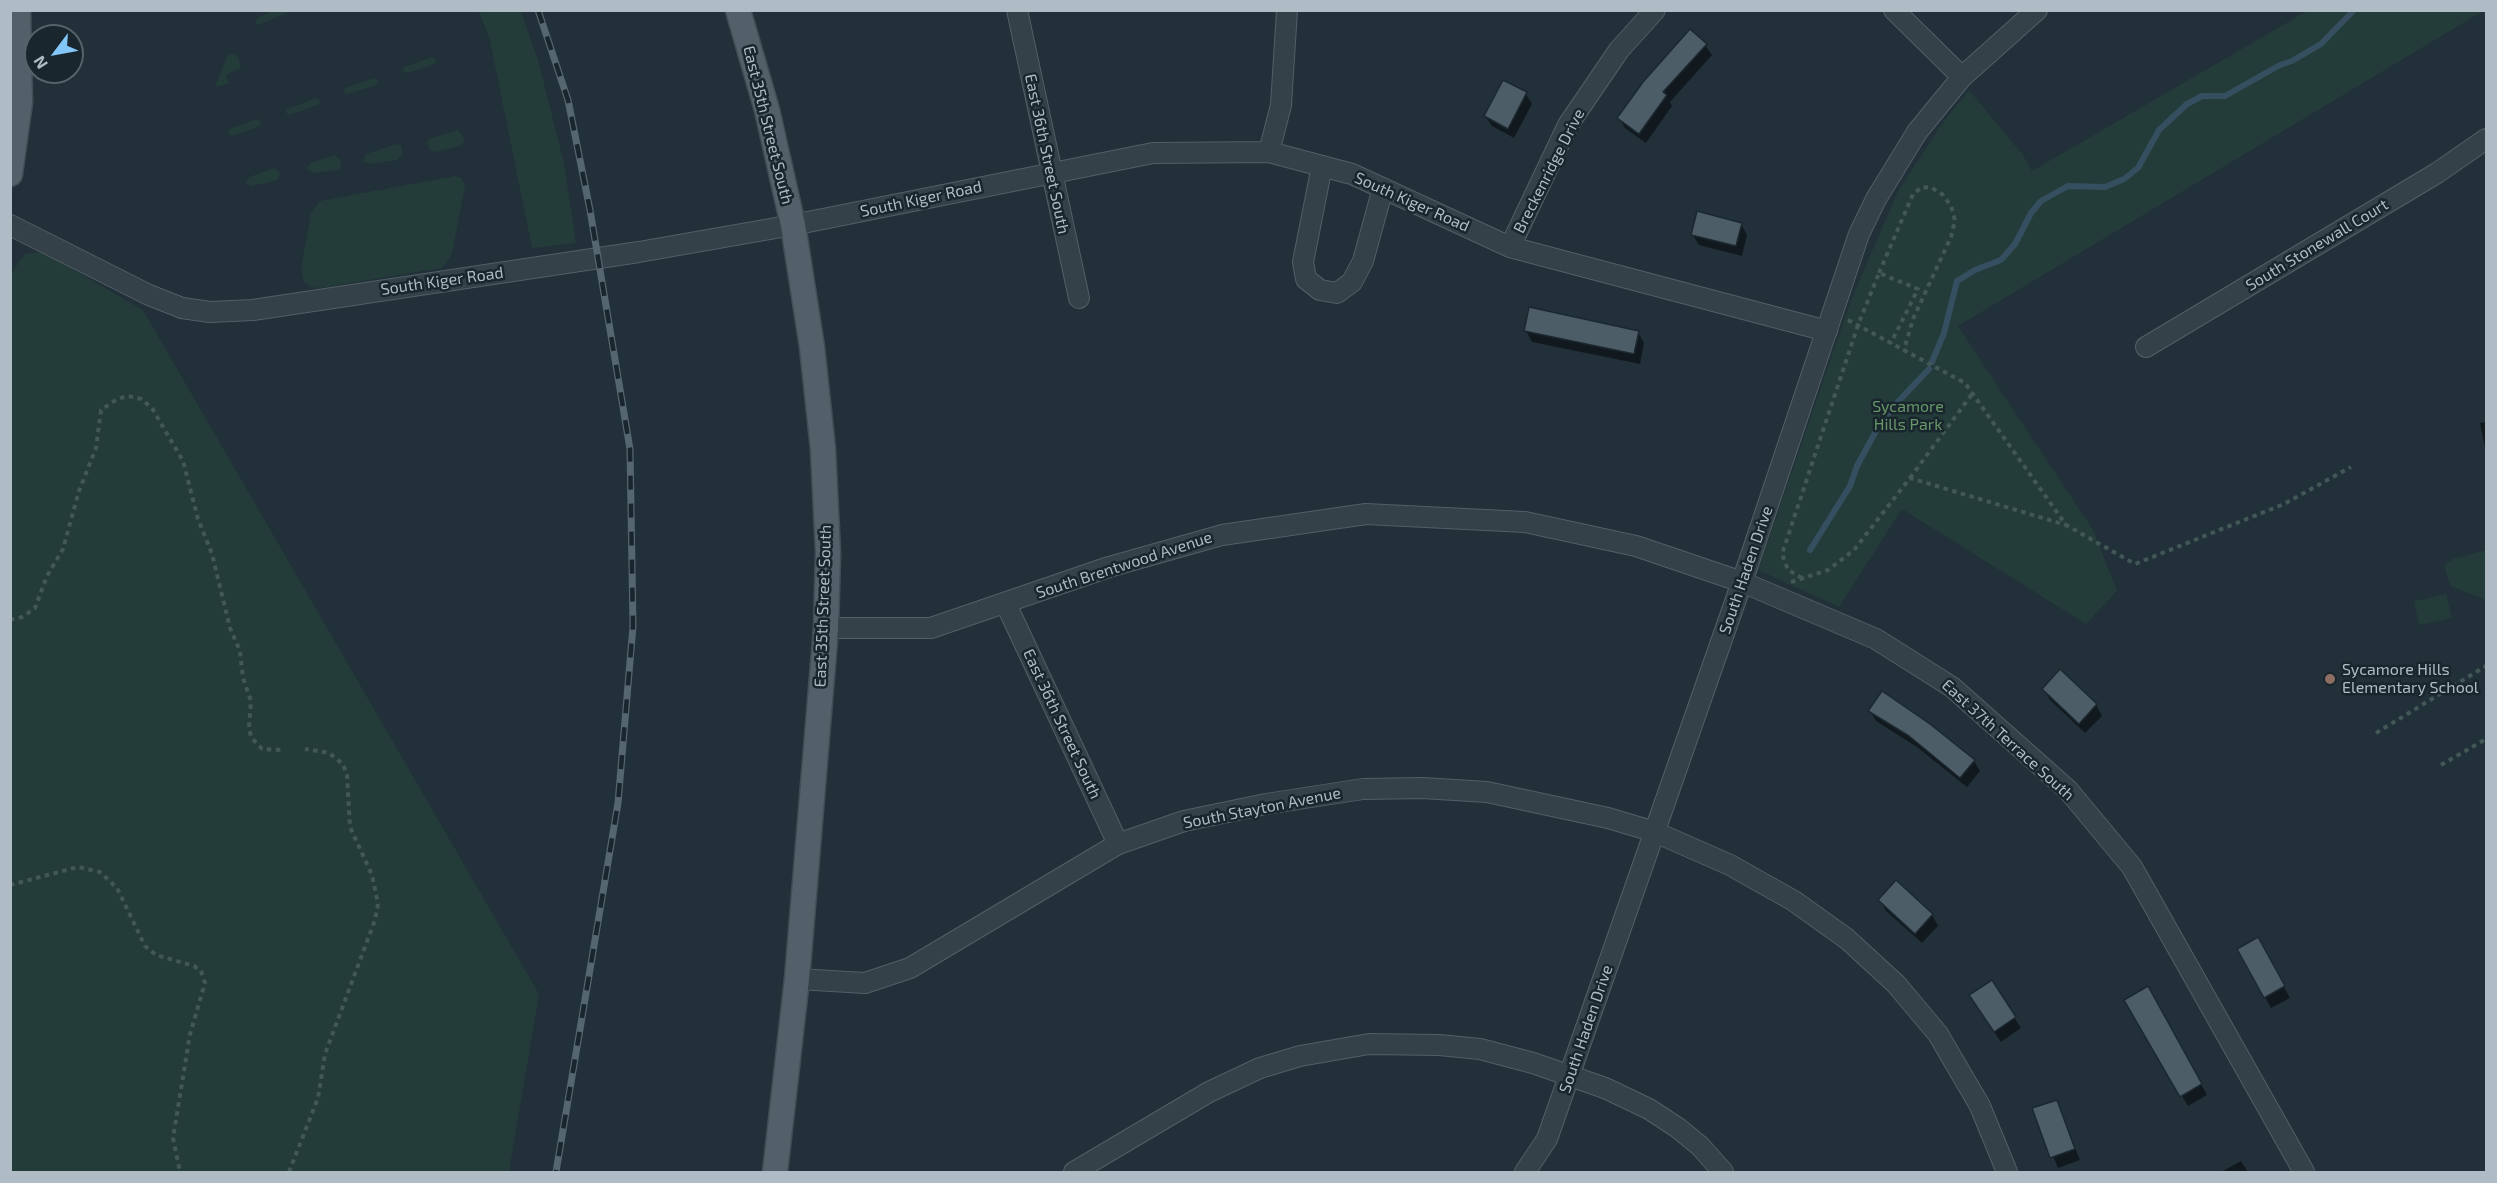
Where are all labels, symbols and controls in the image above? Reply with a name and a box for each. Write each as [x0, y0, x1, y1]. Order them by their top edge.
north arrow [24, 24, 84, 84]
street label: East 35th Street South [739, 44, 797, 206]
text: N [29, 53, 51, 73]
street label: East 36th Street South [1021, 72, 1073, 236]
street label: Breckenridge Drive [1509, 106, 1589, 236]
street label: South Kiger Road [1352, 168, 1472, 236]
street label: South Kiger Road [858, 177, 984, 221]
street label: South Stonewall Court [2242, 195, 2392, 295]
street label: South Kiger Road [379, 263, 505, 299]
park label: Sycamore Hills Park [1872, 397, 1944, 435]
street label: South Haden Drive [1715, 503, 1777, 637]
street label: East 35th Street South [811, 524, 835, 688]
street label: South Brentwood Avenue [1034, 527, 1214, 603]
street label: East 36th Street South [1019, 646, 1105, 802]
place label: Sycamore Hills Elementary School [2342, 660, 2479, 698]
marker: Sycamore Hills Elementary School [2323, 672, 2337, 686]
street label: East 37th Terrace South [1938, 675, 2078, 805]
street label: South Stayton Avenue [1182, 783, 1342, 833]
street label: South Haden Drive [1555, 962, 1617, 1096]

